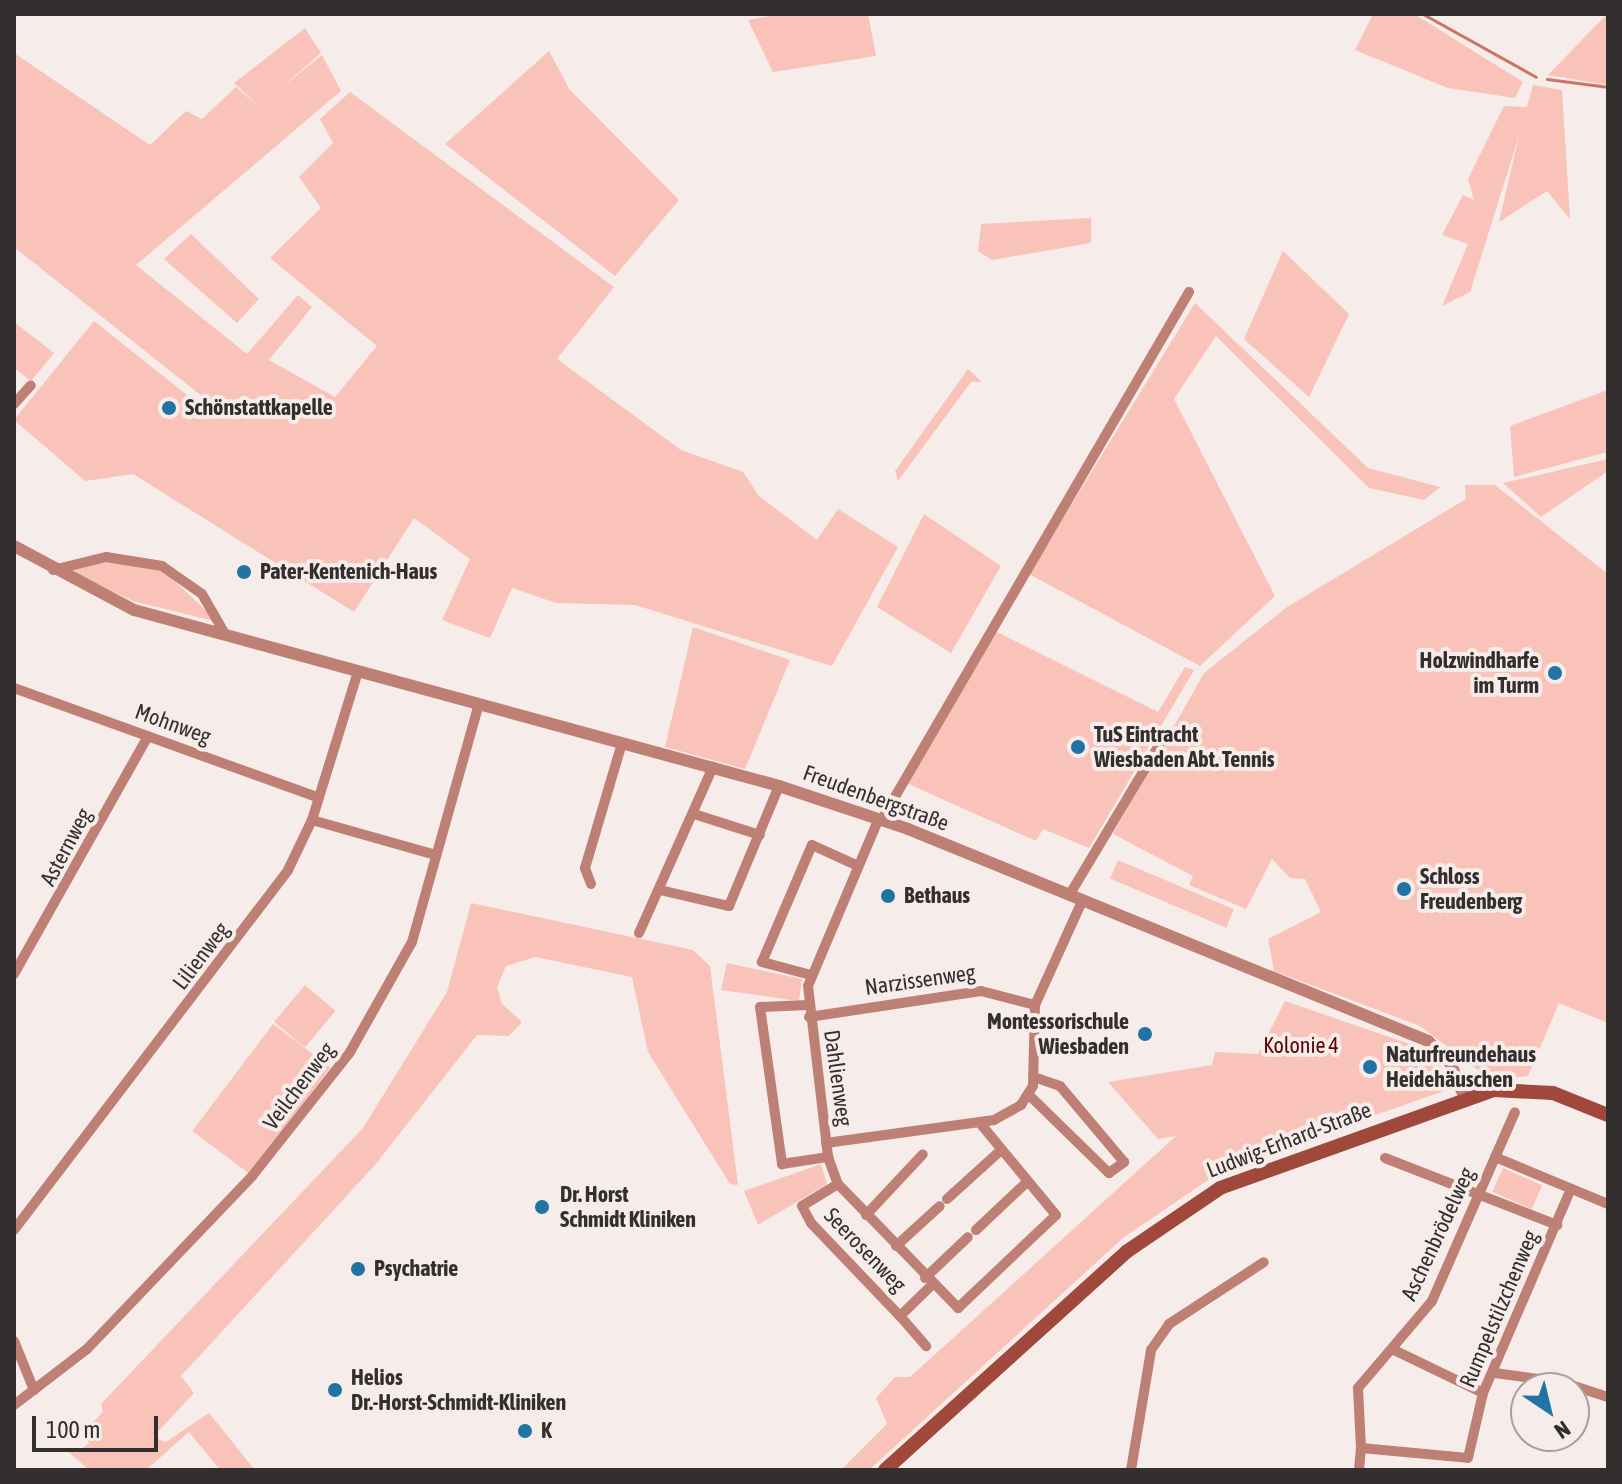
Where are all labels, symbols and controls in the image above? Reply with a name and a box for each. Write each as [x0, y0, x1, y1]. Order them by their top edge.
place label: Schönstattkapelle [185, 395, 333, 421]
marker: Schönstattkapelle [160, 399, 178, 417]
place label: Pater-Kentenich-Haus [260, 559, 437, 585]
marker: Pater-Kentenich-Haus [235, 563, 253, 581]
place label: Holzwindharfe im Turm [1420, 647, 1539, 698]
marker: Holzwindharfe im Turm [1546, 664, 1564, 682]
street label: Mohnweg [131, 698, 215, 750]
place label: TuS Eintracht Wiesbaden Abt. Tennis [1094, 721, 1274, 772]
marker: TuS Eintracht Wiesbaden Abt. Tennis [1069, 738, 1087, 756]
street label: Freudenbergstraße [800, 759, 952, 837]
street label: Asternweg [35, 804, 97, 890]
place label: Schloss Freudenberg [1420, 863, 1522, 914]
marker: Schloss Freudenberg [1395, 880, 1413, 898]
place label: Bethaus [904, 883, 970, 909]
marker: Bethaus [879, 887, 897, 905]
street label: Lilienweg [167, 917, 235, 995]
street label: Narzissenweg [863, 959, 977, 1001]
place label: Montessorischule Wiesbaden [987, 1008, 1129, 1060]
marker: Montessorischule Wiesbaden [1136, 1025, 1154, 1043]
street label: Dahlienweg [818, 1028, 858, 1128]
park label: Kolonie 4 [1263, 1033, 1339, 1059]
street label: Veilchenweg [258, 1037, 340, 1135]
place label: Naturfreundehaus Heidehäuschen [1386, 1041, 1536, 1092]
marker: Naturfreundehaus Heidehäuschen [1361, 1058, 1379, 1076]
street label: Ludwig-Erhard-Straße [1203, 1096, 1375, 1184]
street label: Aschenbrödelweg [1396, 1163, 1480, 1305]
place label: Dr. Horst Schmidt Kliniken [560, 1181, 696, 1232]
marker: Dr. Horst Schmidt Kliniken [531, 1196, 553, 1218]
street label: Seerosenweg [818, 1202, 912, 1298]
street label: Rumpelstilzchenweg [1454, 1226, 1544, 1392]
place label: Psychatrie [374, 1256, 458, 1282]
marker: Psychatrie [349, 1260, 367, 1278]
place label: Helios Dr.-Horst-Schmidt-Kliniken [351, 1364, 566, 1416]
north arrow [1510, 1372, 1590, 1452]
marker: Helios Dr.-Horst-Schmidt-Kliniken [326, 1381, 344, 1399]
scale bar [36, 1400, 162, 1450]
text: 100 m [46, 1416, 100, 1443]
text: N [1550, 1416, 1575, 1444]
place label: K [541, 1418, 552, 1444]
marker: K [516, 1422, 534, 1440]

